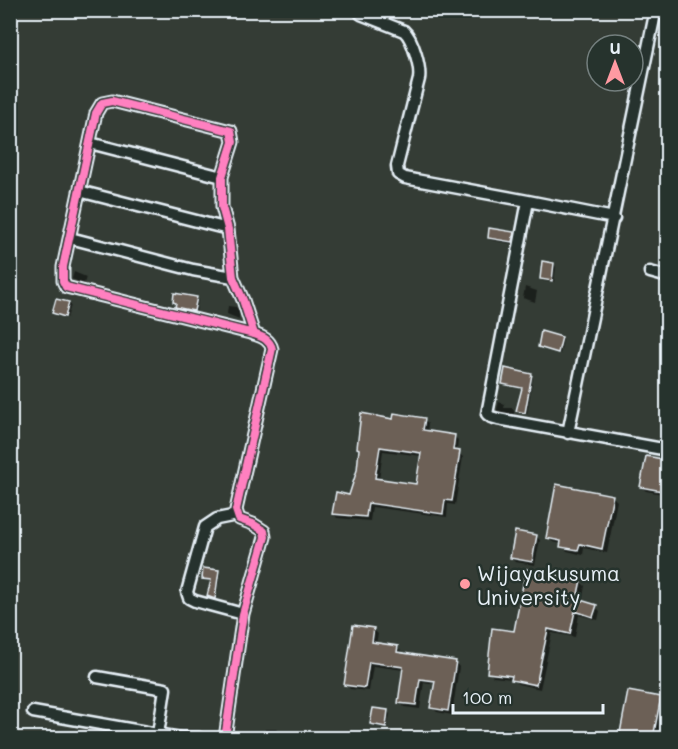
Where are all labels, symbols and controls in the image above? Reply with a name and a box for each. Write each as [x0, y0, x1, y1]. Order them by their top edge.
north arrow [585, 33, 645, 93]
text: U [609, 37, 621, 58]
place label: Wijayakusuma University [477, 559, 620, 610]
marker: Wijayakusuma University [458, 577, 472, 591]
scale bar [453, 677, 603, 715]
text: 100 m [462, 685, 512, 709]

